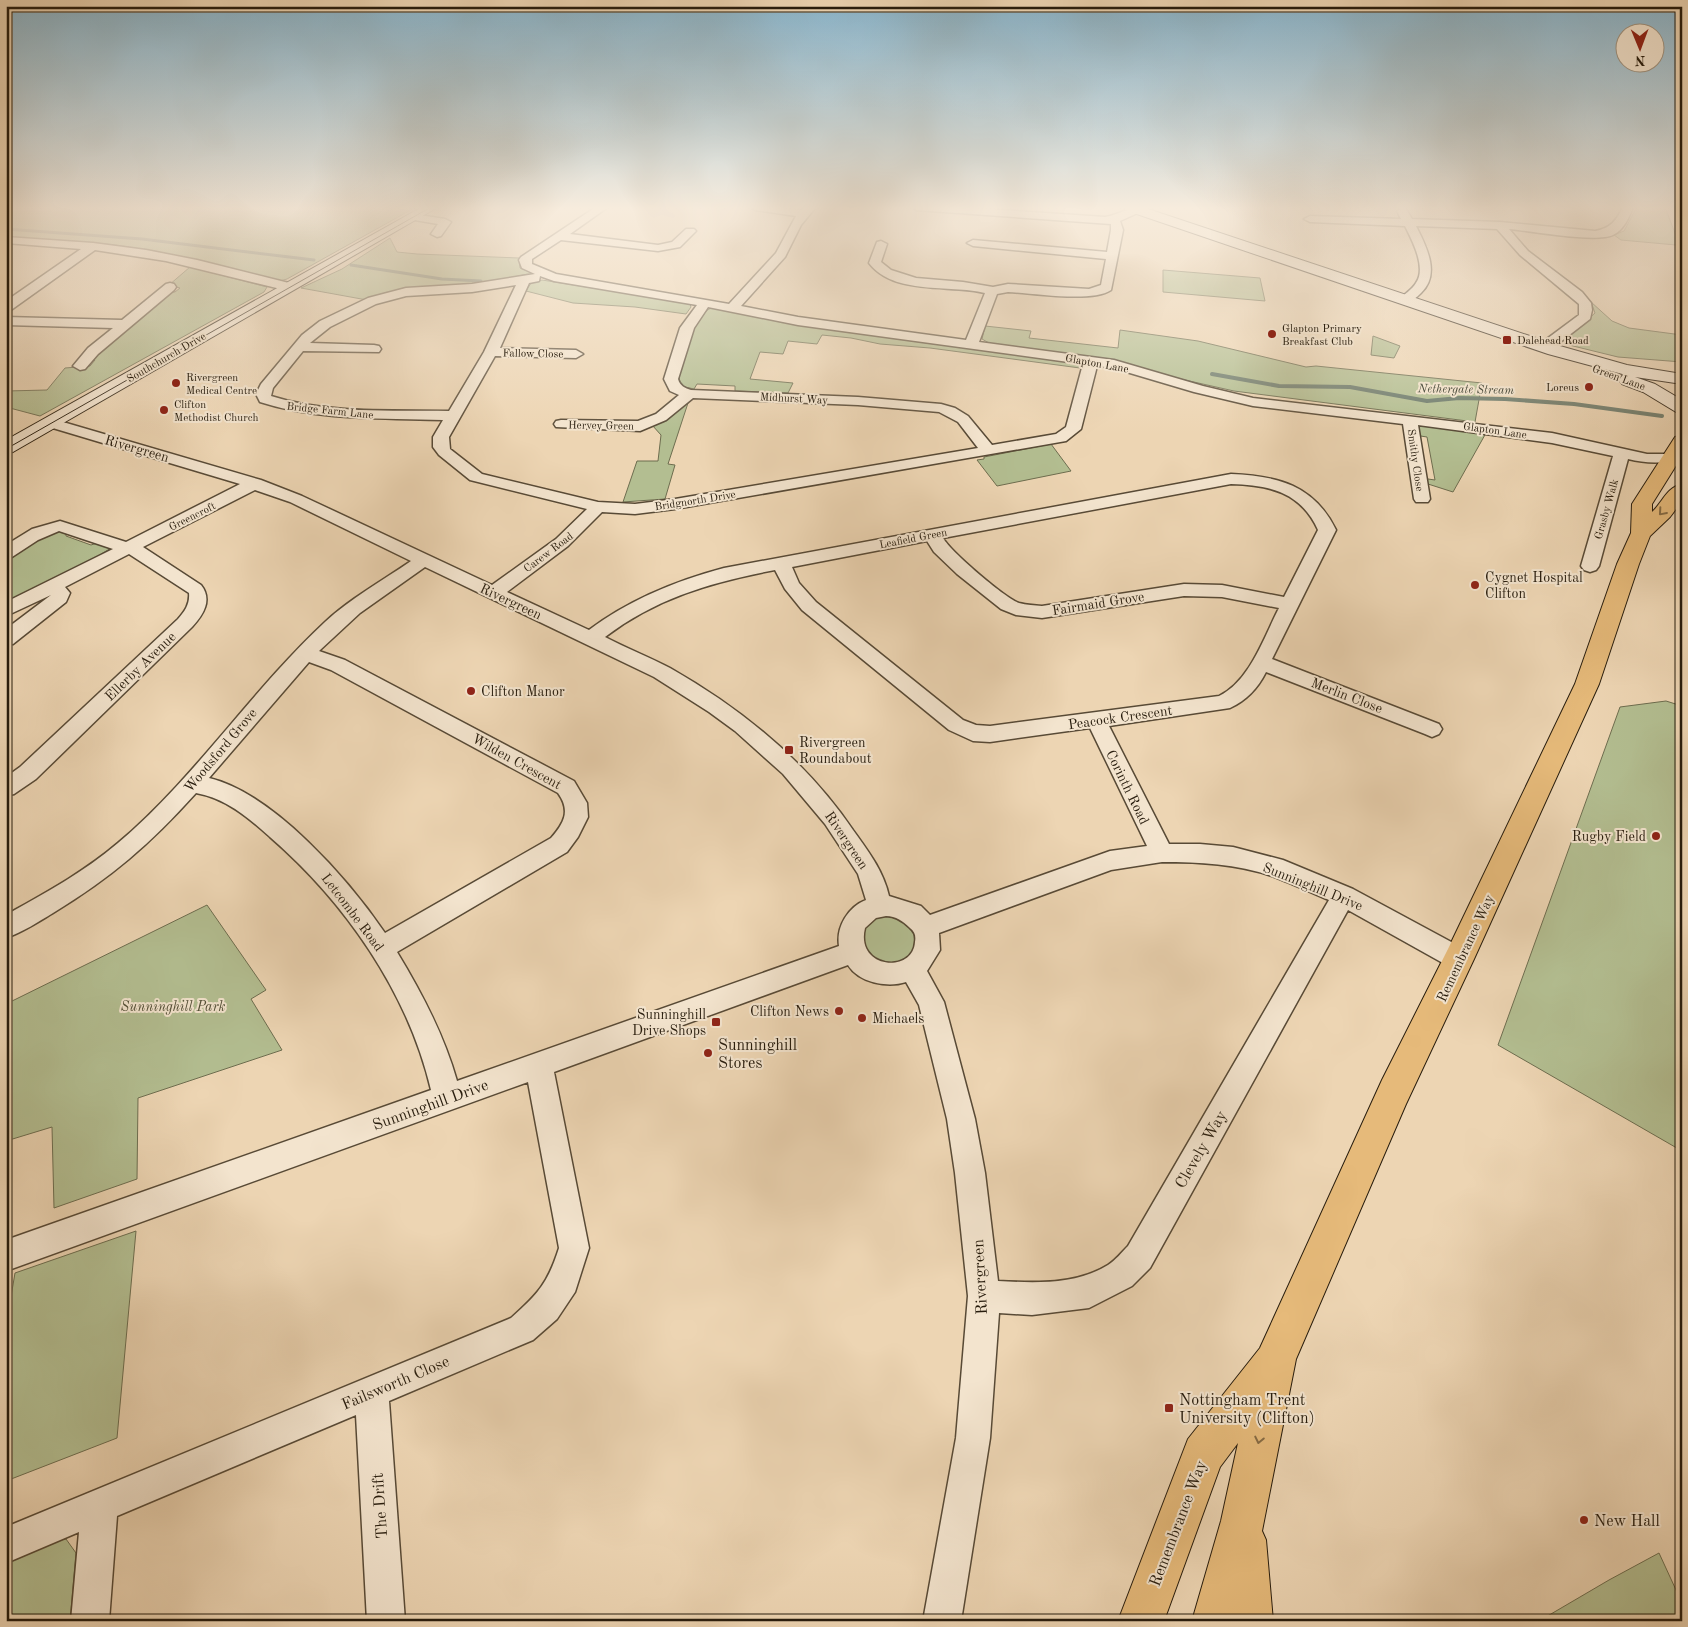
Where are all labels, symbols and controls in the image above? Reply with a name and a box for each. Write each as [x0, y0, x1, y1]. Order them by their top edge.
north arrow [1616, 22, 1666, 72]
text: N [1634, 53, 1646, 67]
place label: Glapton Primary Breakfast Club [1282, 324, 1362, 348]
marker: Glapton Primary Breakfast Club [1266, 328, 1278, 340]
street label: Southchurch Drive [125, 331, 208, 385]
marker: Dalehead Road [1501, 334, 1513, 346]
place label: Dalehead Road [1517, 336, 1589, 347]
street label: Fallow Close [503, 348, 563, 361]
street label: Glapton Lane [1064, 353, 1129, 375]
street label: Green Lane [1591, 364, 1646, 393]
place label: Rivergreen Medical Centre [186, 373, 257, 397]
marker: Rivergreen Medical Centre [170, 377, 182, 389]
marker: Loreus [1583, 381, 1595, 393]
water label: Nethergate Stream [1417, 383, 1515, 397]
place label: Loreus [1546, 383, 1579, 394]
street label: Midhurst Way [760, 392, 828, 407]
place label: Clifton Methodist Church [174, 400, 259, 424]
street label: Bridge Farm Lane [286, 401, 374, 422]
marker: Clifton Methodist Church [158, 404, 170, 416]
street label: Hervey Green [568, 420, 634, 433]
street label: Glapton Lane [1462, 422, 1527, 441]
street label: Smithy Close [1405, 428, 1424, 492]
street label: Rivergreen [103, 433, 171, 465]
street label: Grasby Walk [1594, 478, 1621, 541]
street label: Bridgnorth Drive [654, 490, 737, 513]
street label: Greencroft [168, 501, 218, 534]
one-way arrow [1659, 506, 1668, 515]
street label: Leafield Green [878, 527, 948, 551]
street label: Carew Road [522, 531, 576, 575]
place label: Cygnet Hospital Clifton [1485, 571, 1583, 601]
marker: Cygnet Hospital Clifton [1469, 579, 1481, 591]
street label: Rivergreen [477, 582, 544, 622]
street label: Fairmaid Grove [1051, 590, 1145, 618]
street label: Ellerby Avenue [103, 630, 179, 704]
street label: Merlin Close [1309, 676, 1384, 716]
marker: Clifton Manor [465, 685, 477, 697]
place label: Clifton Manor [481, 685, 565, 699]
street label: Peacock Crescent [1067, 704, 1173, 732]
street label: Woodsford Grove [182, 706, 260, 795]
street label: Wilden Crescent [469, 732, 564, 792]
place label: Rivergreen Roundabout [799, 736, 872, 766]
marker: Rivergreen Roundabout [783, 744, 795, 756]
street label: Corinth Road [1103, 748, 1151, 827]
street label: Rivergreen [822, 809, 871, 872]
place label: Rugby Field [1572, 830, 1646, 844]
marker: Rugby Field [1650, 830, 1662, 842]
street label: Sunninghill Drive [1261, 860, 1365, 913]
street label: Letcombe Road [318, 871, 386, 954]
street label: Remembrance Way [1435, 892, 1497, 1004]
park label: Sunninghill Park [121, 1000, 226, 1015]
place label: Clifton News [750, 1005, 829, 1019]
marker: Clifton News [833, 1005, 845, 1017]
place label: Sunninghill Drive Shops [632, 1008, 706, 1038]
marker: Michaels [856, 1012, 868, 1024]
place label: Michaels [872, 1012, 924, 1026]
marker: Sunninghill Drive Shops [710, 1016, 722, 1028]
place label: Sunninghill Stores [718, 1038, 797, 1072]
marker: Sunninghill Stores [702, 1047, 714, 1059]
street label: Sunninghill Drive [371, 1078, 491, 1134]
street label: Clevely Way [1173, 1108, 1231, 1192]
street label: Rivergreen [971, 1238, 991, 1315]
street label: Failsworth Close [339, 1354, 452, 1414]
place label: Nottingham Trent University (Clifton) [1179, 1393, 1315, 1427]
marker: Nottingham Trent University (Clifton) [1163, 1402, 1175, 1414]
one-way arrow [1255, 1435, 1265, 1444]
street label: Remembrance Way [1147, 1458, 1210, 1589]
street label: The Drift [371, 1472, 391, 1539]
marker: New Hall [1578, 1514, 1590, 1526]
place label: New Hall [1594, 1514, 1660, 1530]

